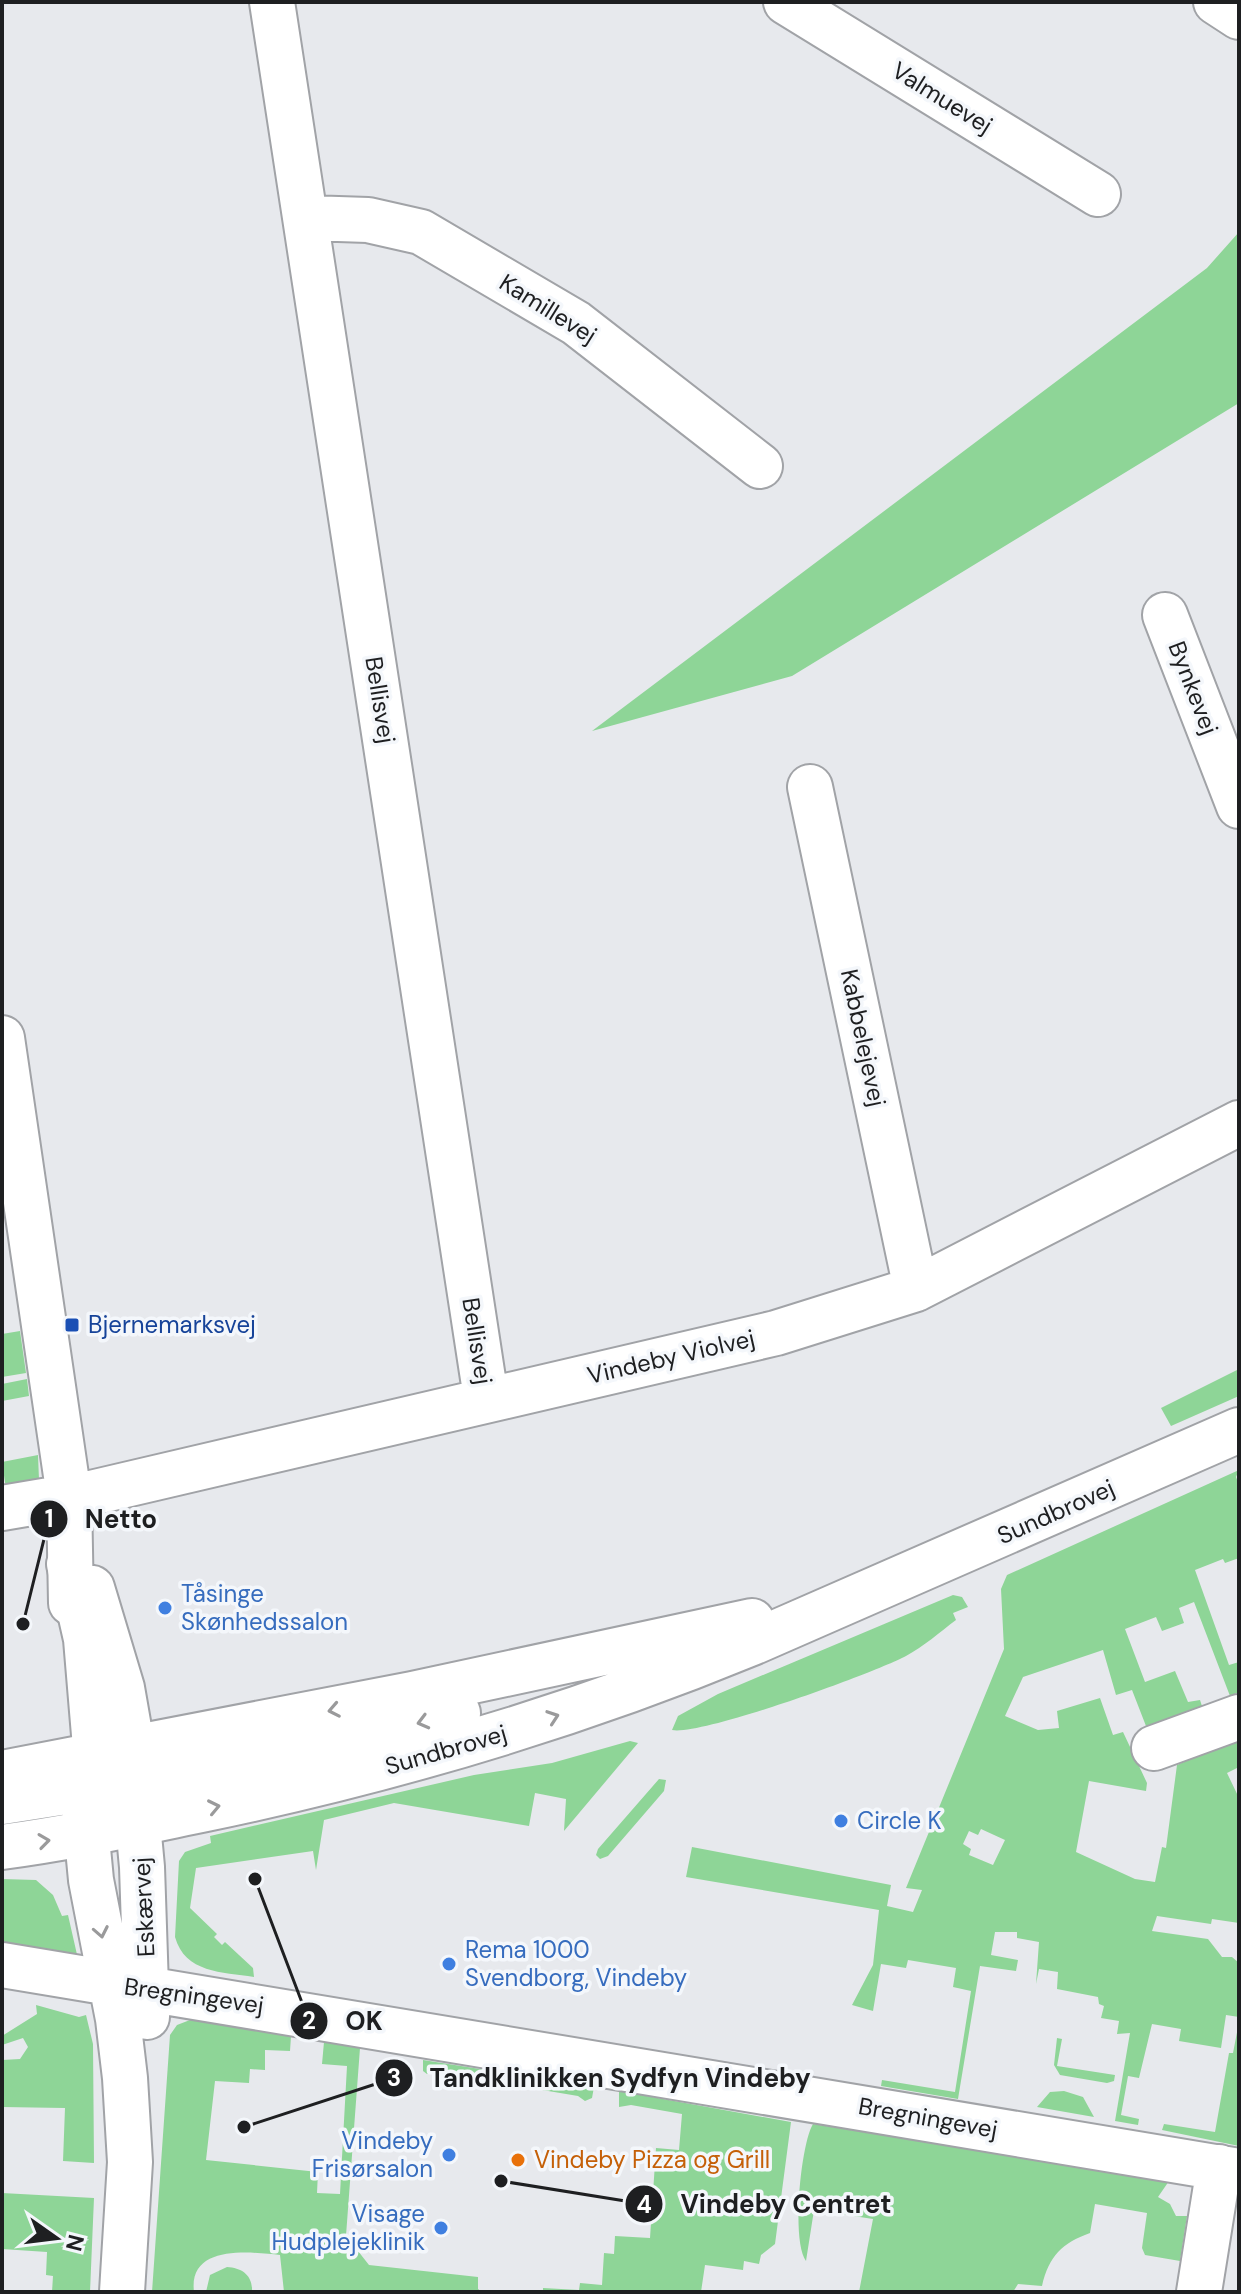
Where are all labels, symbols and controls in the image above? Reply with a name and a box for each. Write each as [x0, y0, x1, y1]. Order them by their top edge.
street label: Valmuevej [886, 55, 998, 141]
street label: Kamillevej [494, 267, 603, 351]
street label: Bynkevej [1162, 637, 1225, 739]
street label: Bellisvej [358, 654, 403, 746]
street label: Kabbelejevej [834, 966, 893, 1109]
street label: Bellisvej [455, 1295, 500, 1387]
place label: Bjernemarksvej [88, 1309, 256, 1340]
marker: Bjernemarksvej [63, 1316, 81, 1334]
street label: Vindeby Violvej [584, 1322, 758, 1391]
street label: Sundbrovej [992, 1472, 1119, 1551]
callout: Netto [29, 1494, 173, 1544]
text: Netto [85, 1502, 157, 1536]
text: 1 [45, 1503, 53, 1534]
place label: Tåsinge Skønhedssalon [181, 1578, 348, 1637]
marker: Tåsinge Skønhedssalon [156, 1599, 174, 1617]
one-way arrow [327, 1701, 341, 1718]
one-way arrow [545, 1710, 559, 1726]
one-way arrow [417, 1712, 431, 1729]
street label: Sundbrovej [381, 1717, 510, 1782]
one-way arrow [208, 1800, 221, 1817]
place label: Circle K [857, 1805, 942, 1836]
marker: Circle K [832, 1812, 850, 1830]
one-way arrow [37, 1833, 51, 1850]
street label: Eskærvej [125, 1856, 162, 1958]
one-way arrow [92, 1925, 109, 1938]
place label: Rema 1000 Svendborg, Vindeby [465, 1934, 687, 1993]
marker: Rema 1000 Svendborg, Vindeby [440, 1955, 458, 1973]
street label: Bregningevej [122, 1970, 266, 2021]
callout: OK [289, 1996, 399, 2046]
text: OK [345, 2004, 383, 2038]
text: 2 [302, 2005, 316, 2036]
callout: Tandklinikken Sydfyn Vindeby [374, 2053, 827, 2103]
text: Tandklinikken Sydfyn Vindeby [429, 2061, 811, 2095]
text: 3 [387, 2062, 401, 2093]
street label: Bregningevej [856, 2090, 1000, 2145]
place label: Vindeby Frisørsalon [312, 2125, 433, 2184]
place label: Vindeby Pizza og Grill [534, 2144, 770, 2175]
marker: Vindeby Frisørsalon [440, 2146, 458, 2164]
marker: Vindeby Pizza og Grill [509, 2151, 527, 2169]
callout: Vindeby Centret [624, 2179, 907, 2229]
text: Vindeby Centret [680, 2187, 892, 2221]
text: 4 [636, 2189, 652, 2220]
north arrow [16, 2198, 96, 2278]
place label: Visage Hudplejeklinik [272, 2198, 425, 2257]
marker: Visage Hudplejeklinik [432, 2219, 450, 2237]
text: N [59, 2231, 91, 2254]

